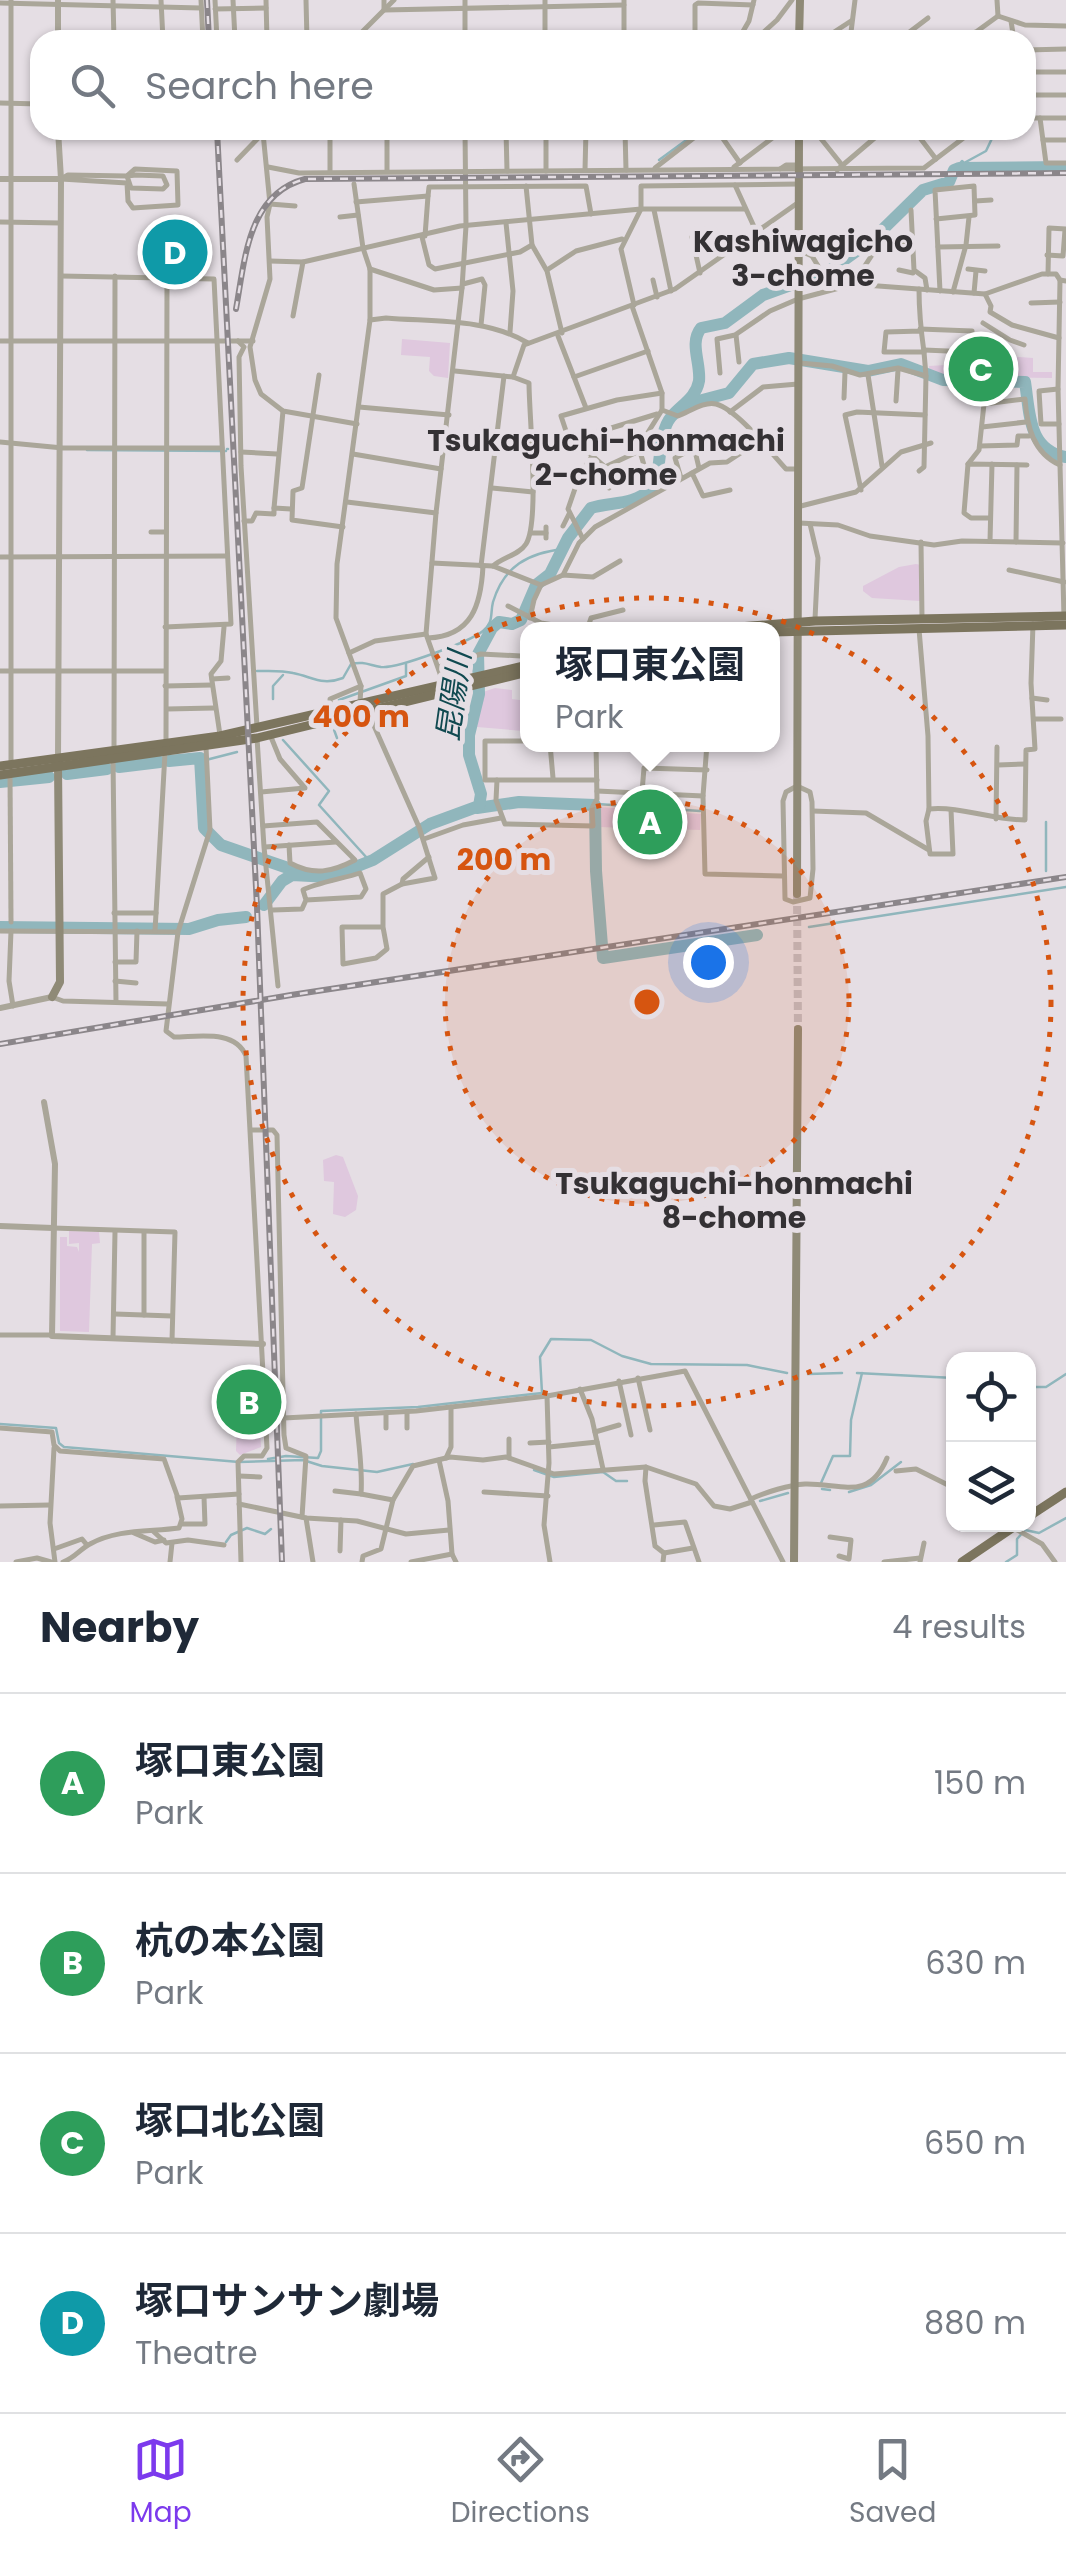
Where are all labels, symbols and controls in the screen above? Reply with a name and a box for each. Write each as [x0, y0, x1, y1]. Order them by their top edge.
search box [30, 30, 1036, 140]
icon: search [65, 58, 120, 113]
text: Search here [145, 59, 374, 112]
pin: D [142, 214, 208, 290]
district label: Kashiwagicho 3-chome [693, 220, 913, 297]
pin: C [948, 332, 1014, 406]
district label: Tsukaguchi-honmachi 2-chome [427, 419, 785, 496]
popup [520, 622, 780, 752]
text: 塚口東公園 [555, 638, 745, 691]
water label: 昆陽川 [426, 645, 481, 743]
text: Park [555, 694, 624, 739]
text: 400 m [312, 695, 410, 738]
pin: A [618, 784, 682, 860]
text: 200 m [457, 838, 551, 881]
your location [683, 937, 734, 988]
centre of rings [629, 984, 665, 1020]
district label: Tsukaguchi-honmachi 8-chome [555, 1162, 913, 1239]
map controls [946, 1352, 1036, 1532]
button: locate [946, 1352, 1036, 1442]
pin: B [216, 1364, 282, 1440]
button: layers [946, 1442, 1036, 1532]
text: Nearby [40, 1598, 199, 1657]
text: 4 results [892, 1604, 1026, 1649]
text: 塚口東公園 [135, 1734, 325, 1787]
text: A [61, 1760, 84, 1805]
text: 150 m [934, 1760, 1026, 1805]
text: Park [135, 1790, 204, 1835]
text: 杭の本公園 [135, 1914, 325, 1967]
text: B [62, 1940, 83, 1985]
text: 630 m [925, 1940, 1026, 1985]
text: Park [135, 1970, 204, 2015]
text: 塚口北公園 [135, 2094, 325, 2147]
text: C [60, 2120, 85, 2165]
text: 650 m [924, 2120, 1026, 2165]
text: Park [135, 2150, 204, 2195]
text: 塚口サンサン劇場 [135, 2274, 439, 2327]
text: D [61, 2300, 84, 2345]
text: 880 m [924, 2300, 1026, 2345]
text: Theatre [135, 2330, 258, 2375]
tab: Map [130, 2432, 192, 2534]
tab: Directions [451, 2432, 590, 2534]
tab: Saved [849, 2432, 936, 2534]

